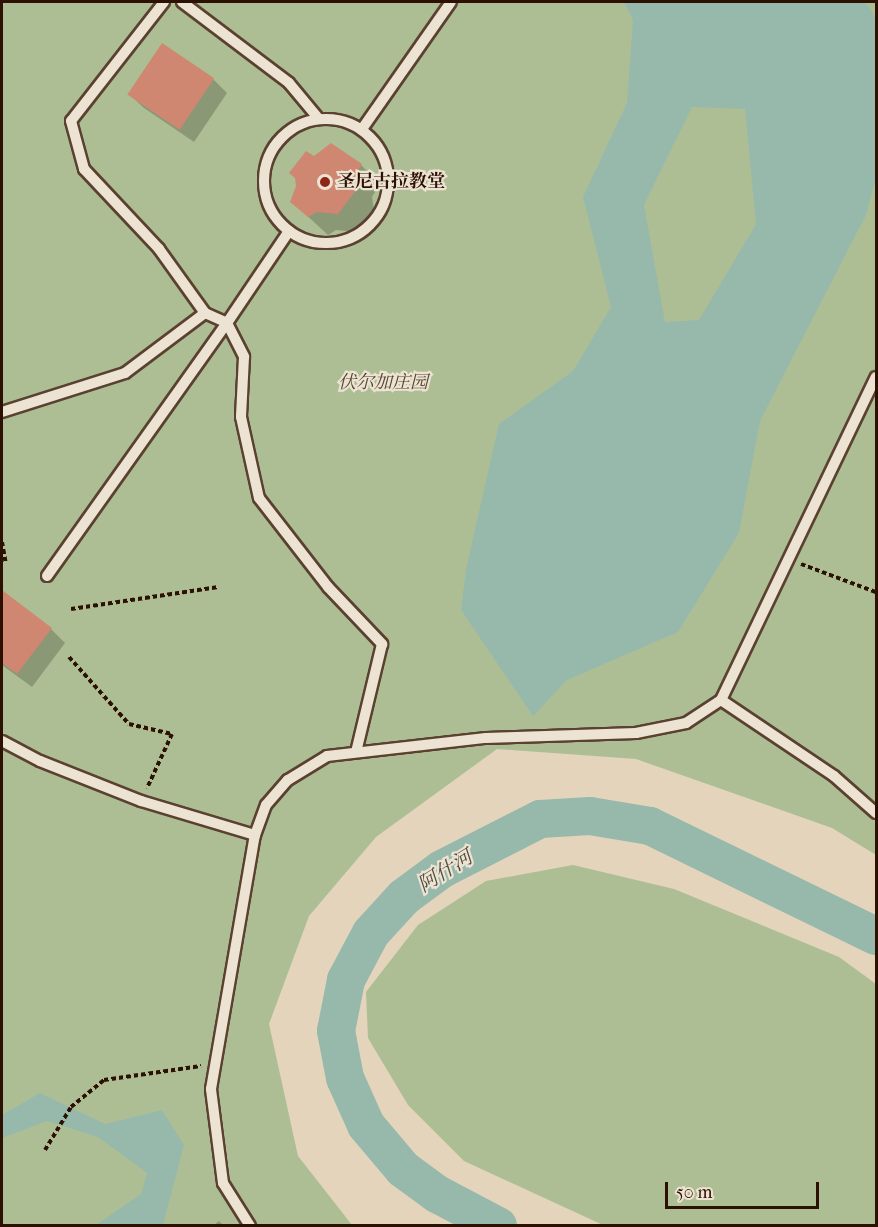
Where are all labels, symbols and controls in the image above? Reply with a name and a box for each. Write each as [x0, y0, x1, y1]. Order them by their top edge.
place label: 圣尼古拉教堂 [337, 171, 445, 193]
marker: 圣尼古拉教堂 [318, 175, 332, 189]
park label: 伏尔加庄园 [338, 372, 428, 394]
water label: 阿什河 [413, 845, 477, 897]
scale bar [668, 1170, 822, 1208]
text: 50 m [676, 1182, 712, 1203]

